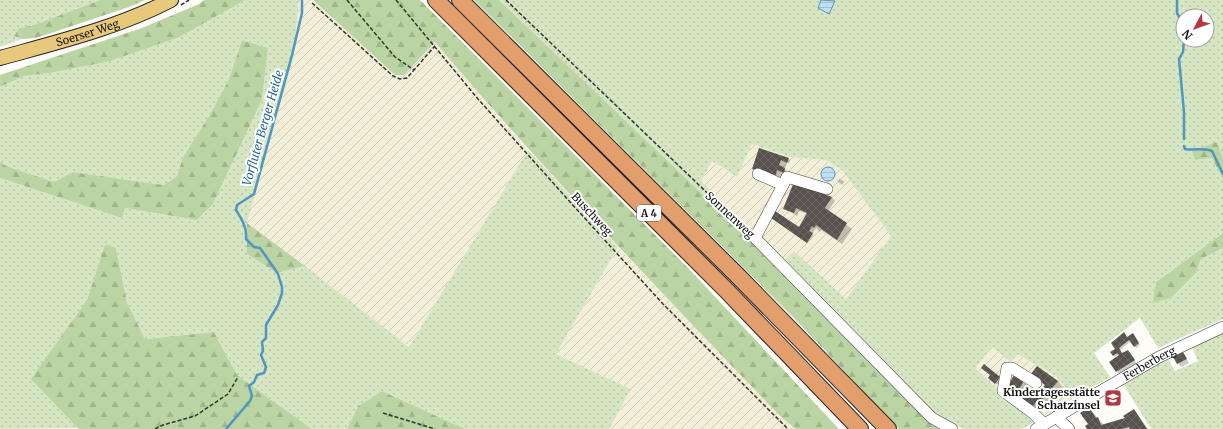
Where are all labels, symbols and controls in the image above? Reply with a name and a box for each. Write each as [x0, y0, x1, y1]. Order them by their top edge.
north arrow [1175, 8, 1215, 48]
street label: Soerser Weg [54, 16, 121, 49]
text: N [1179, 26, 1196, 42]
water label: Vorfluter Berger Heide [239, 68, 286, 187]
street label: Sonnenweg [702, 189, 758, 242]
street label: Buschweg [569, 190, 616, 239]
road number: A 4 [637, 205, 661, 221]
street label: Ferberberg [1120, 343, 1178, 384]
place label: Kindertagesstätte Schatzinsel [1003, 385, 1100, 412]
school or university icon: Kindertagesstätte Schatzinsel [1103, 388, 1123, 408]

